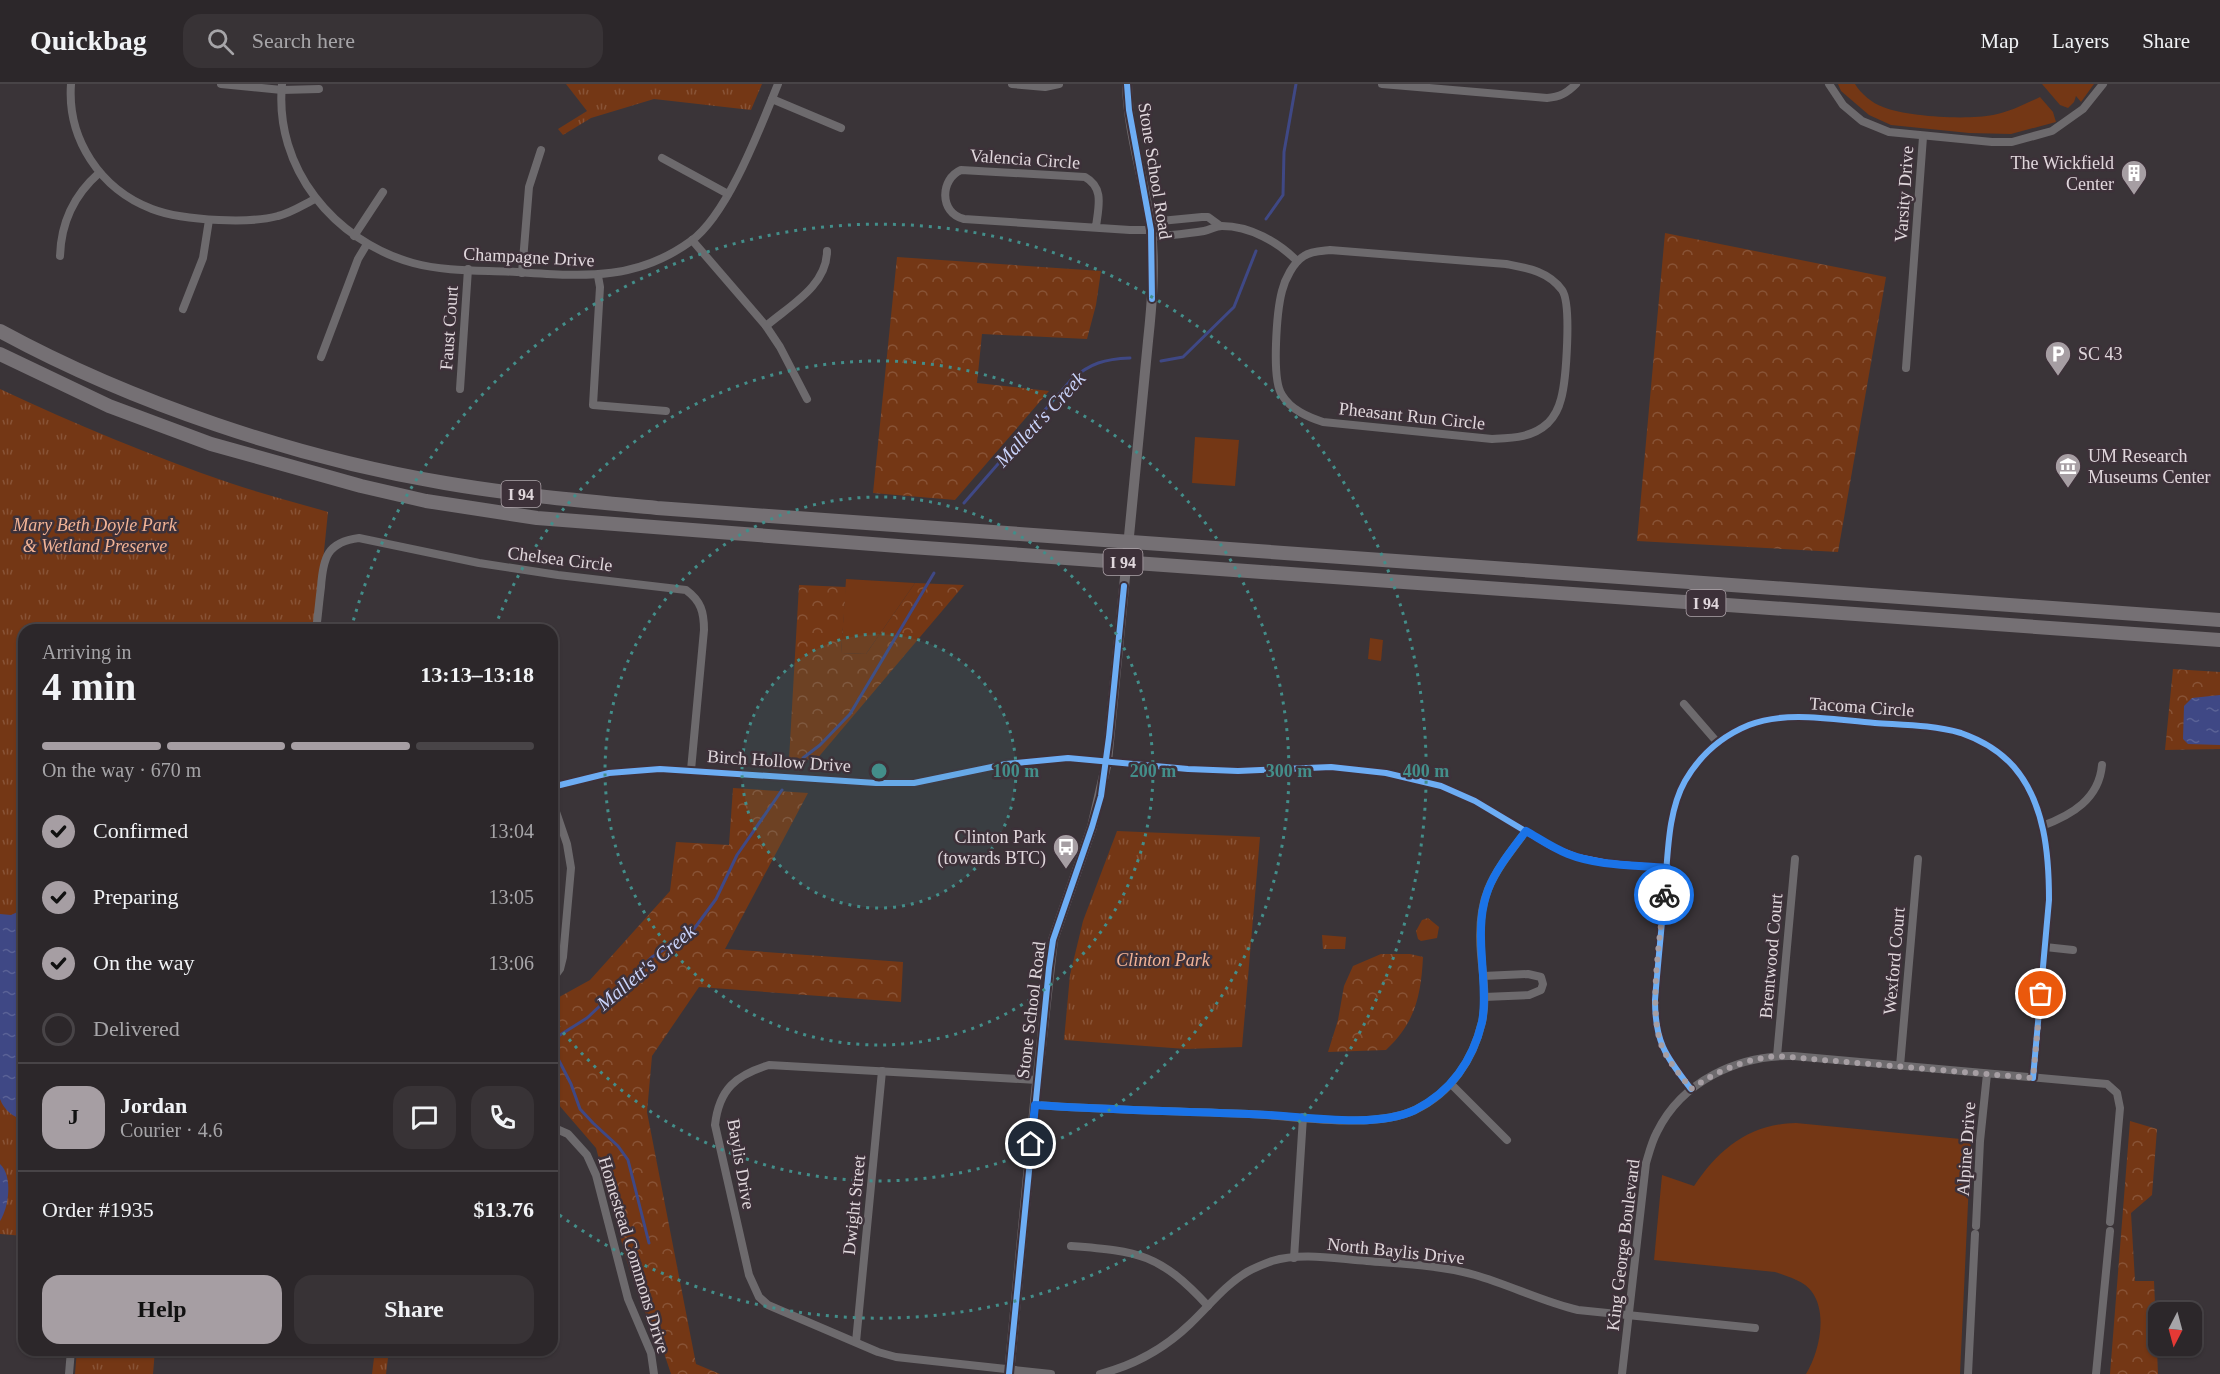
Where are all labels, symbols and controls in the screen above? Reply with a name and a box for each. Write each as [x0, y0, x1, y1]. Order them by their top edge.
search box [183, 14, 603, 68]
text: Quickbag [30, 25, 147, 56]
icon: search [204, 25, 237, 58]
text: Search here [252, 28, 355, 53]
text: Map [1981, 29, 2019, 53]
text: Layers [2052, 29, 2109, 53]
text: Share [2142, 29, 2190, 53]
street label: Stone School Road [1134, 101, 1176, 241]
street label: Valencia Circle [969, 145, 1081, 173]
street label: Varsity Drive [1891, 145, 1917, 243]
place label: The Wickfield Center [2011, 153, 2114, 194]
building icon: The Wickfield Center [2119, 158, 2149, 196]
street label: Champagne Drive [463, 244, 595, 270]
street label: Faust Court [436, 285, 462, 371]
parking icon: SC 43 [2043, 339, 2073, 377]
place label: SC 43 [2078, 344, 2123, 364]
water label: Mallett's Creek [990, 366, 1090, 472]
street label: Pheasant Run Circle [1338, 398, 1486, 434]
place label: UM Research Museums Center [2088, 446, 2210, 487]
museum icon: UM Research Museums Center [2053, 451, 2083, 489]
road number: I 94 [502, 481, 540, 507]
park label: Mary Beth Doyle Park & Wetland Preserve [12, 515, 178, 556]
street label: Chelsea Circle [506, 543, 614, 575]
road number: I 94 [1104, 549, 1142, 575]
road number: I 94 [1686, 590, 1726, 616]
text: Arriving in [42, 641, 131, 663]
text: 13:13–13:18 [420, 662, 534, 687]
text: 4 min [42, 665, 136, 708]
street label: Tacoma Circle [1809, 693, 1915, 721]
street label: Birch Hollow Drive [706, 746, 852, 776]
text: On the way · 670 m [42, 759, 201, 781]
centre of rings [869, 761, 889, 781]
text: 100 m [993, 761, 1039, 781]
text: 200 m [1130, 761, 1176, 781]
text: 300 m [1266, 761, 1312, 781]
text: 400 m [1403, 761, 1449, 781]
icon: check [42, 815, 75, 848]
text: Confirmed [93, 818, 188, 843]
text: 13:04 [488, 820, 534, 842]
place label: Clinton Park (towards BTC) [938, 827, 1046, 869]
bus stop icon: Clinton Park (towards BTC) [1051, 832, 1081, 870]
courier [1634, 865, 1694, 925]
icon: bike [1648, 879, 1681, 912]
icon: check [42, 881, 75, 914]
text: Preparing [93, 884, 179, 909]
text: 13:05 [488, 886, 534, 908]
street label: Brentwood Court [1756, 893, 1786, 1019]
street label: Wexford Court [1879, 906, 1909, 1016]
water label: Mallett's Creek [591, 919, 701, 1015]
street label: Stone School Road [1013, 940, 1049, 1080]
icon: check [42, 947, 75, 980]
text: On the way [93, 950, 194, 975]
park label: Clinton Park [1116, 950, 1211, 970]
text: 13:06 [488, 952, 534, 974]
pin [2015, 968, 2066, 1019]
icon: bag [2024, 977, 2057, 1010]
text: Delivered [93, 1016, 180, 1041]
button: chat [393, 1086, 456, 1149]
button: phone [471, 1086, 534, 1149]
text: Jordan [120, 1093, 187, 1118]
street label: Alpine Drive [1953, 1101, 1979, 1197]
text: J [68, 1104, 79, 1129]
street label: Baylis Drive [723, 1117, 759, 1211]
pin [1005, 1118, 1056, 1169]
text: Courier · 4.6 [120, 1119, 223, 1141]
icon: home [1014, 1127, 1047, 1160]
street label: Homestead Commons Drive [594, 1154, 674, 1356]
street label: Dwight Street [839, 1154, 869, 1256]
street label: King George Boulevard [1603, 1158, 1643, 1332]
text: Order #1935 [42, 1197, 154, 1222]
text: $13.76 [474, 1197, 534, 1222]
street label: North Baylis Drive [1326, 1234, 1466, 1268]
button: Help [42, 1275, 282, 1344]
button: Share [294, 1275, 534, 1344]
north arrow [2148, 1302, 2202, 1356]
map controls [2148, 1302, 2202, 1356]

